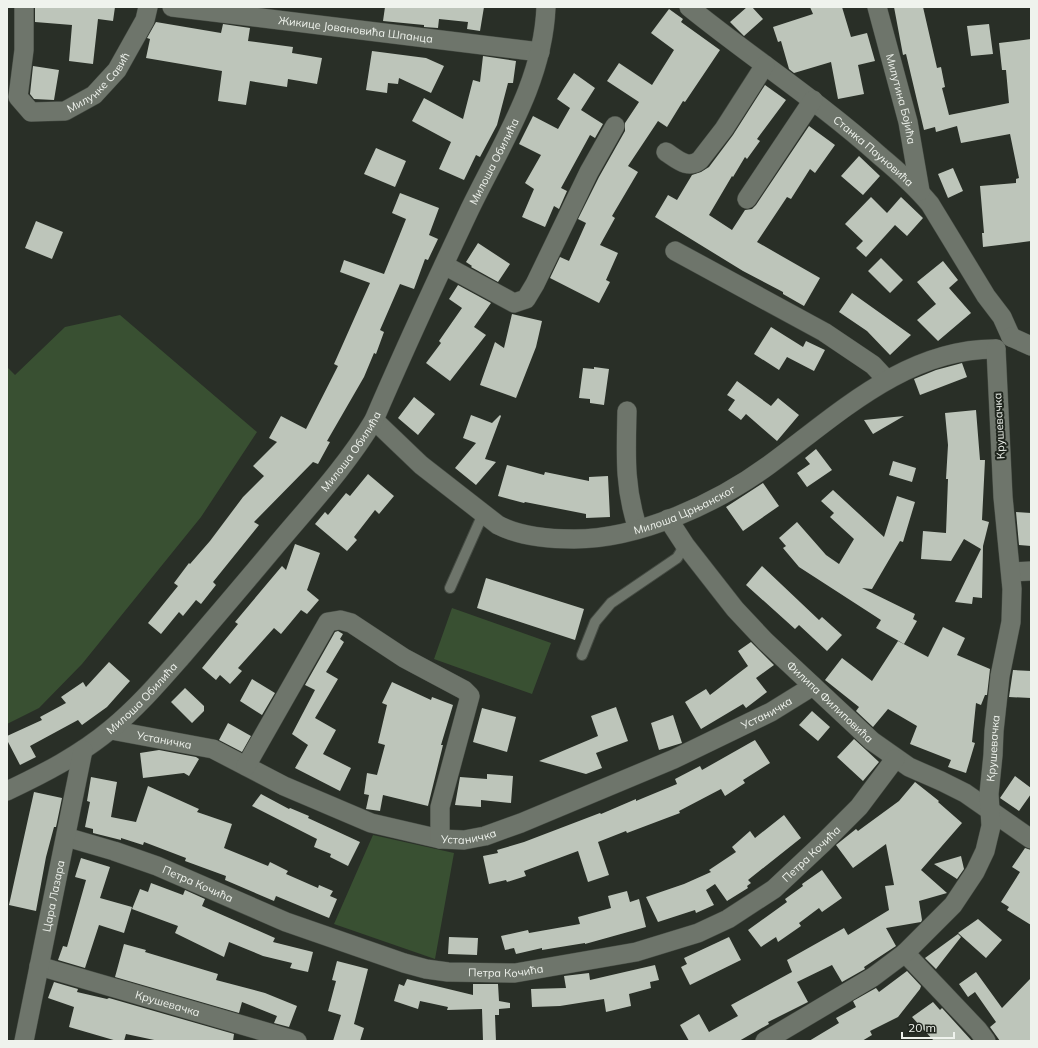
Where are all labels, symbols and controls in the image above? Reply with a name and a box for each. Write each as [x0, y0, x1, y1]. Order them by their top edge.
street label: Жикице Јовановића Шпанца [278, 13, 434, 46]
street label: Милунке Савић [64, 50, 133, 116]
street label: Милутина Бојића [883, 52, 919, 145]
street label: Станка Пауновића [830, 113, 917, 189]
street label: Милоша Обилића [466, 116, 522, 207]
street label: Крушевачка [990, 392, 1008, 460]
street label: Милоша Обилића [318, 409, 384, 494]
street label: Милоша Црњанског [632, 482, 738, 537]
street label: Филипа Филиповића [784, 658, 876, 745]
street label: Милоша Обилића [103, 660, 180, 737]
street label: Устаничка [738, 694, 795, 733]
street label: Крушевачка [983, 714, 1003, 782]
street label: Устаничка [134, 728, 193, 752]
street label: Петра Кочића [779, 823, 843, 885]
street label: Устаничка [440, 826, 498, 847]
street label: Цара Лазара [39, 859, 67, 933]
street label: Петра Кочића [160, 862, 235, 905]
street label: Петра Кочића [468, 961, 544, 980]
street label: Крушевачка [134, 987, 202, 1019]
scale bar [902, 1014, 954, 1040]
text: 20 m [908, 1020, 936, 1035]

